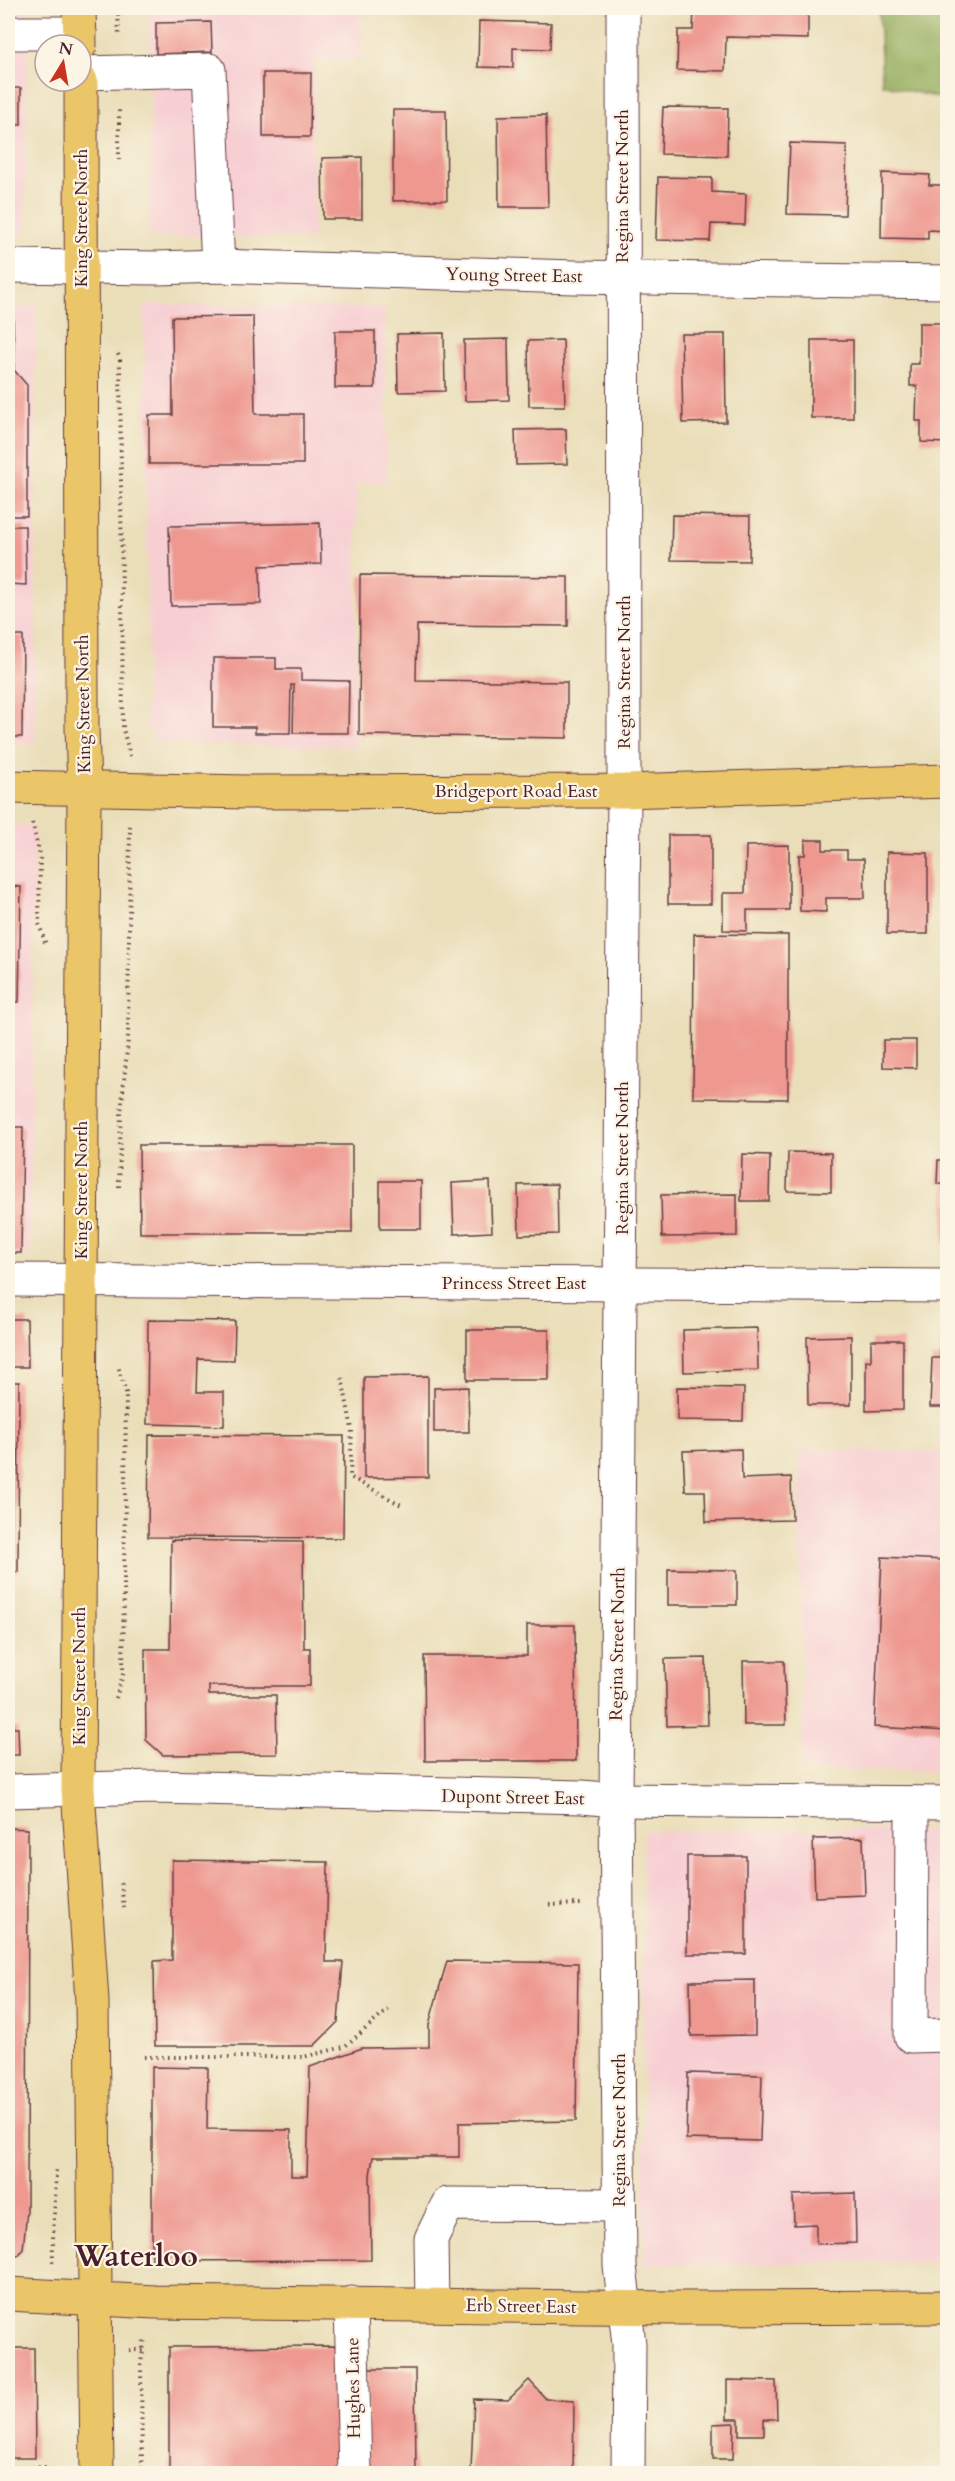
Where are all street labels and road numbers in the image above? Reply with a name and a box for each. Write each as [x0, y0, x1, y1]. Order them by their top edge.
street label: Regina Street North [610, 109, 635, 263]
street label: King Street North [69, 148, 94, 287]
street label: Young Street East [445, 262, 583, 289]
street label: Regina Street North [612, 595, 637, 749]
street label: King Street North [70, 634, 97, 774]
street label: Bridgeport Road East [434, 779, 598, 804]
street label: Regina Street North [610, 1081, 635, 1235]
street label: King Street North [69, 1120, 94, 1259]
street label: Princess Street East [442, 1271, 587, 1296]
street label: Regina Street North [604, 1567, 631, 1721]
street label: King Street North [67, 1606, 92, 1745]
street label: Dupont Street East [441, 1784, 585, 1811]
street label: Regina Street North [607, 2053, 632, 2207]
street label: Erb Street East [465, 2293, 577, 2320]
street label: Hughes Lane [340, 2337, 367, 2439]

